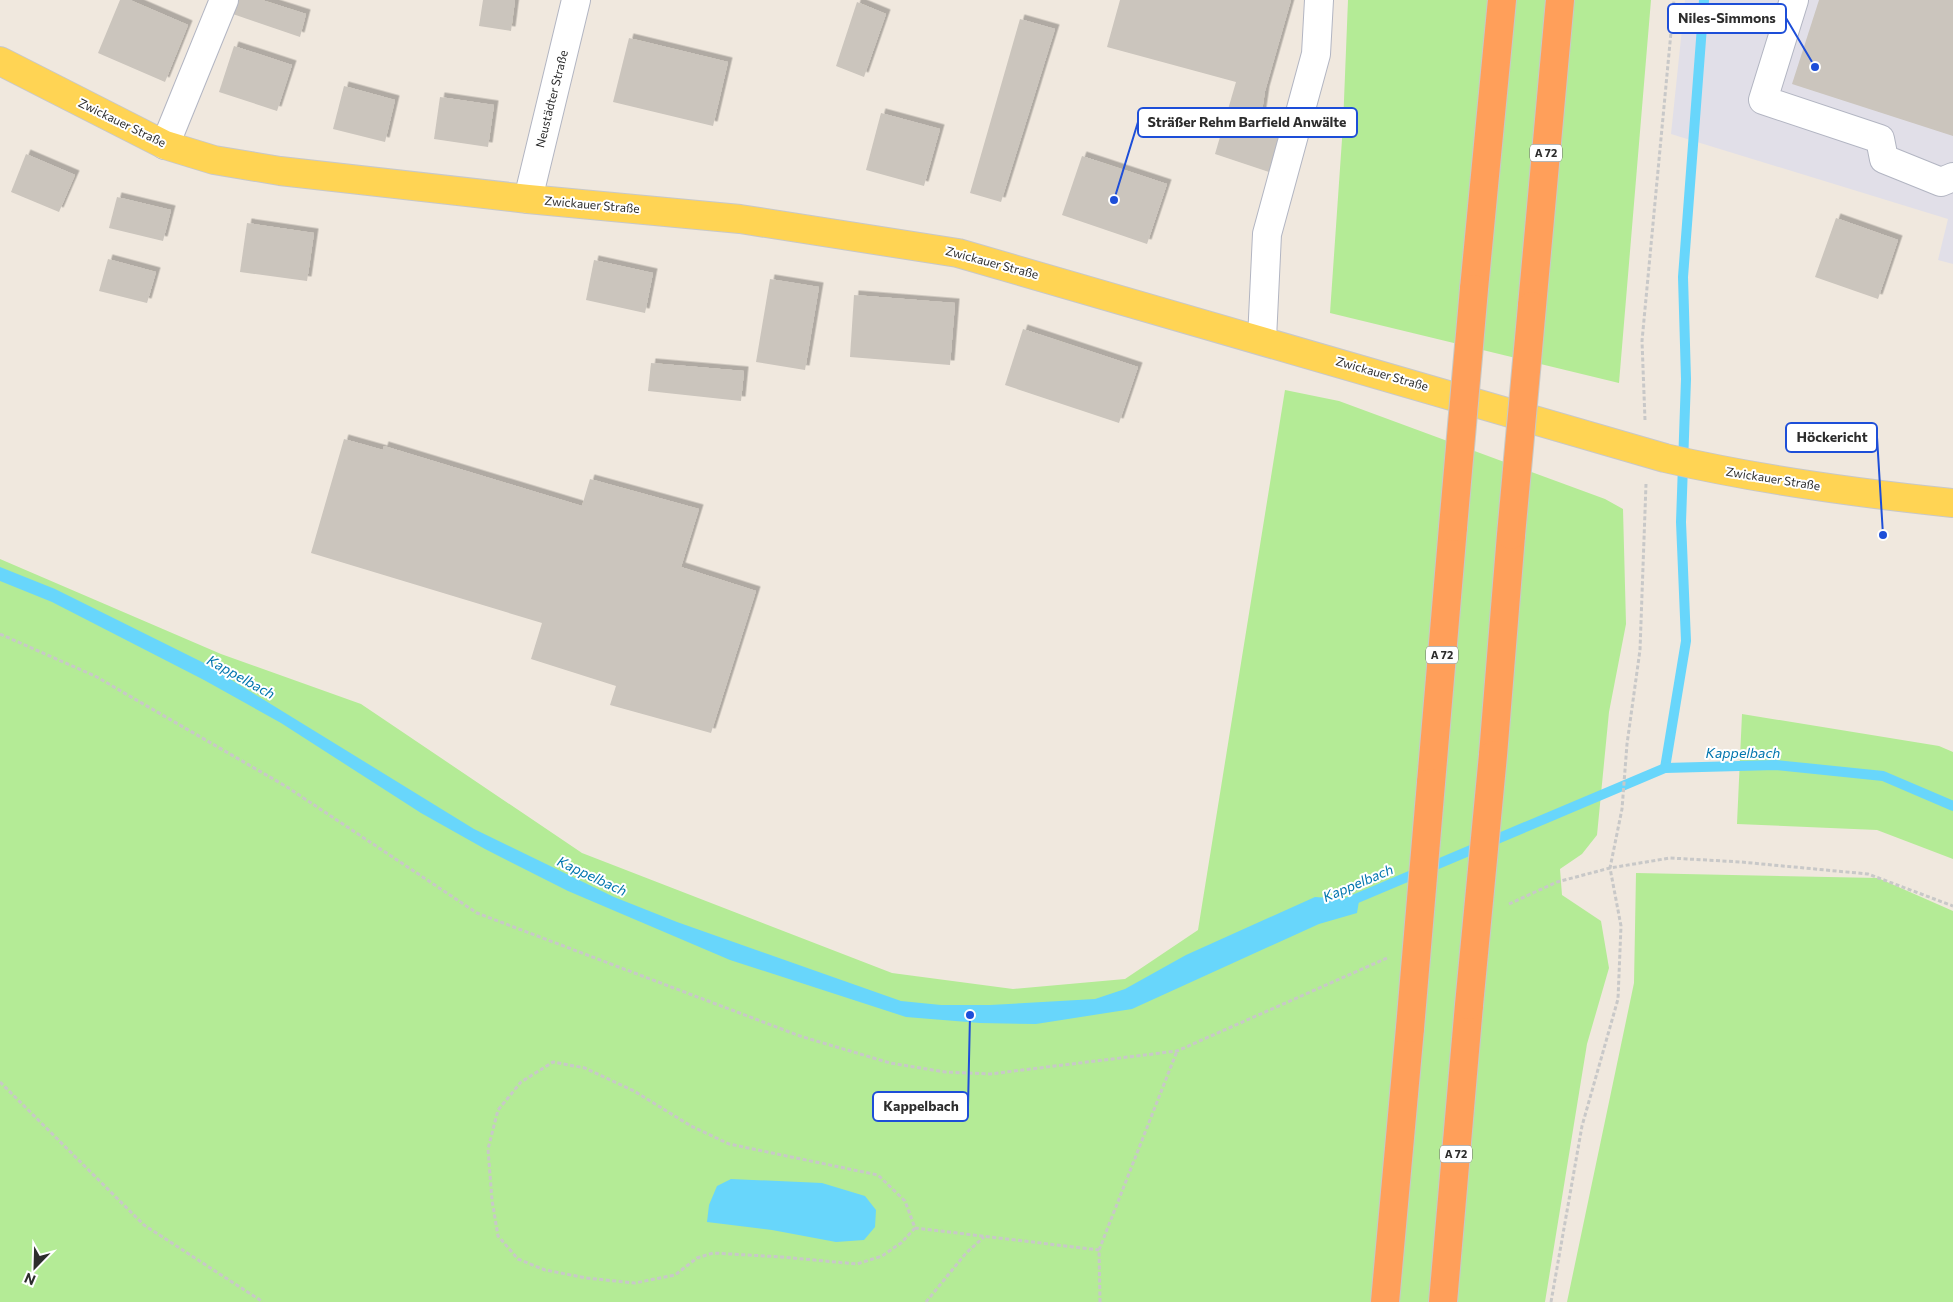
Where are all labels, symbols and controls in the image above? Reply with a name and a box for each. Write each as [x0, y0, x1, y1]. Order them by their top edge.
callout: Niles-Simmons [1668, 4, 1786, 33]
text: Niles-Simmons [1678, 9, 1776, 26]
street label: Neustädter Straße [532, 48, 570, 149]
street label: Zwickauer Straße [76, 95, 168, 149]
callout: Sträßer Rehm Barfield Anwälte [1138, 108, 1357, 137]
text: Sträßer Rehm Barfield Anwälte [1148, 113, 1346, 130]
road number: A 72 [1530, 144, 1562, 162]
street label: Zwickauer Straße [544, 193, 640, 215]
street label: Zwickauer Straße [944, 243, 1040, 281]
street label: Zwickauer Straße [1334, 353, 1430, 393]
callout: Höckericht [1786, 423, 1877, 452]
text: Höckericht [1796, 428, 1868, 445]
street label: Zwickauer Straße [1725, 464, 1821, 492]
road number: A 72 [1426, 646, 1458, 664]
water label: Kappelbach [204, 651, 278, 702]
water label: Kappelbach [1706, 744, 1780, 761]
water label: Kappelbach [555, 852, 630, 899]
water label: Kappelbach [1320, 860, 1396, 905]
callout: Kappelbach [873, 1092, 968, 1121]
text: Kappelbach [883, 1097, 959, 1114]
road number: A 72 [1440, 1146, 1472, 1162]
north arrow [10, 1242, 60, 1292]
text: N [22, 1270, 38, 1289]

